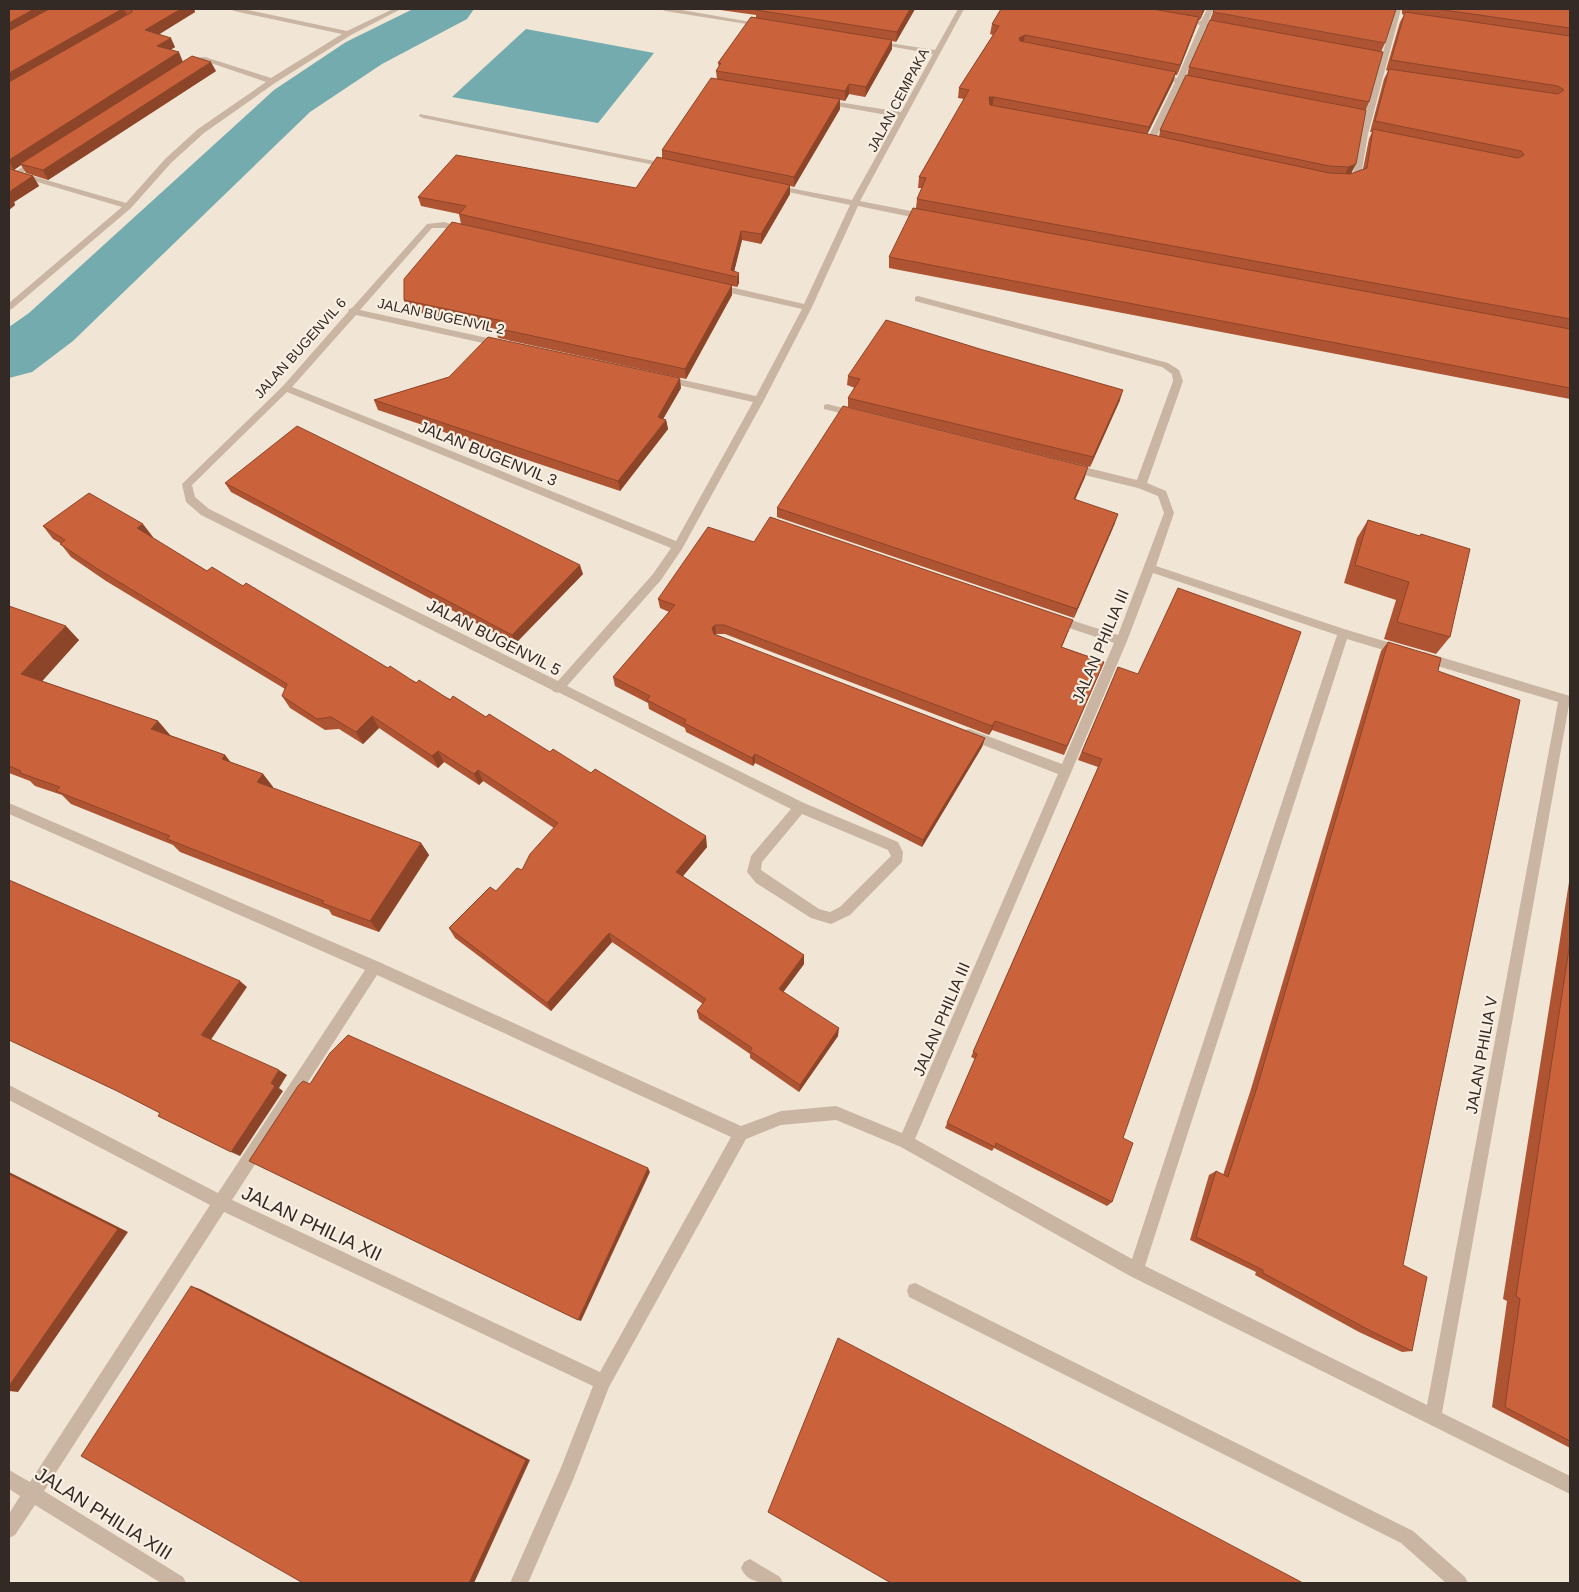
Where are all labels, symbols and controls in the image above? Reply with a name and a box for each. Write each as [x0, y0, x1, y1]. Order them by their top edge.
street label: JALAN CEMPAKA [864, 45, 932, 154]
street label: JALAN BUGENVIL 6 [251, 294, 349, 401]
street label: JALAN BUGENVIL 2 [376, 295, 506, 337]
street label: JALAN BUGENVIL 3 [416, 418, 560, 489]
street label: JALAN PHILIA III [1069, 587, 1132, 706]
street label: JALAN BUGENVIL 5 [424, 596, 564, 679]
street label: JALAN PHILIA III [910, 960, 973, 1079]
street label: JALAN PHILIA V [1463, 995, 1500, 1115]
street label: JALAN PHILIA XII [238, 1182, 385, 1265]
street label: JALAN PHILIA XIII [31, 1463, 176, 1564]

